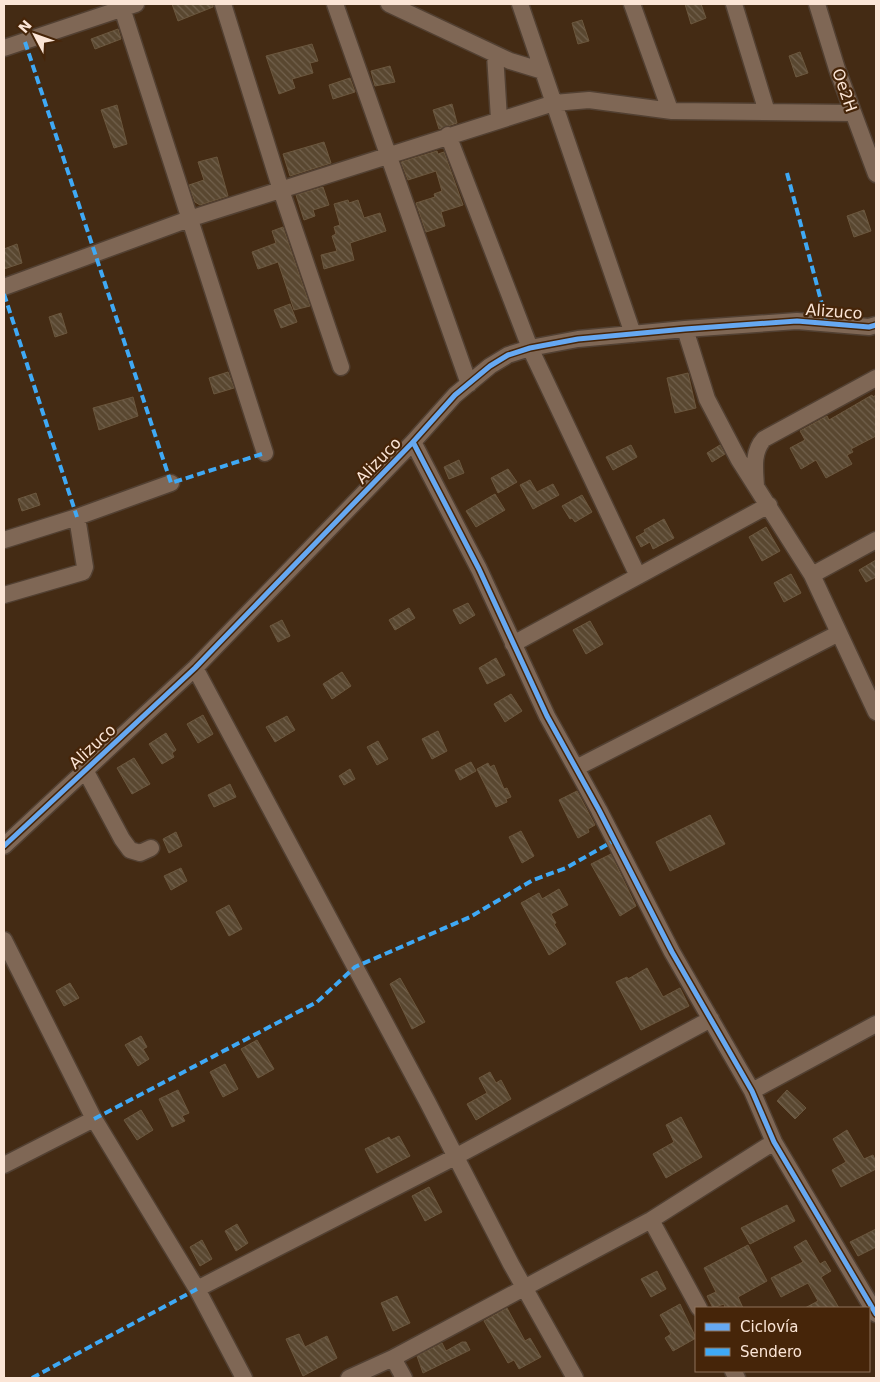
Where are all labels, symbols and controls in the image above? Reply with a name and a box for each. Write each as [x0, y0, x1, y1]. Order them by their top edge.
north arrow [10, 10, 60, 60]
text: N [15, 17, 35, 36]
street label: Oe2H [828, 66, 861, 114]
street label: Alizuco [805, 300, 863, 323]
street label: Alizuco [352, 433, 405, 487]
street label: Alizuco [65, 720, 120, 773]
legend [695, 1307, 870, 1372]
text: Ciclovía [740, 1318, 798, 1336]
text: Sendero [740, 1343, 802, 1361]

